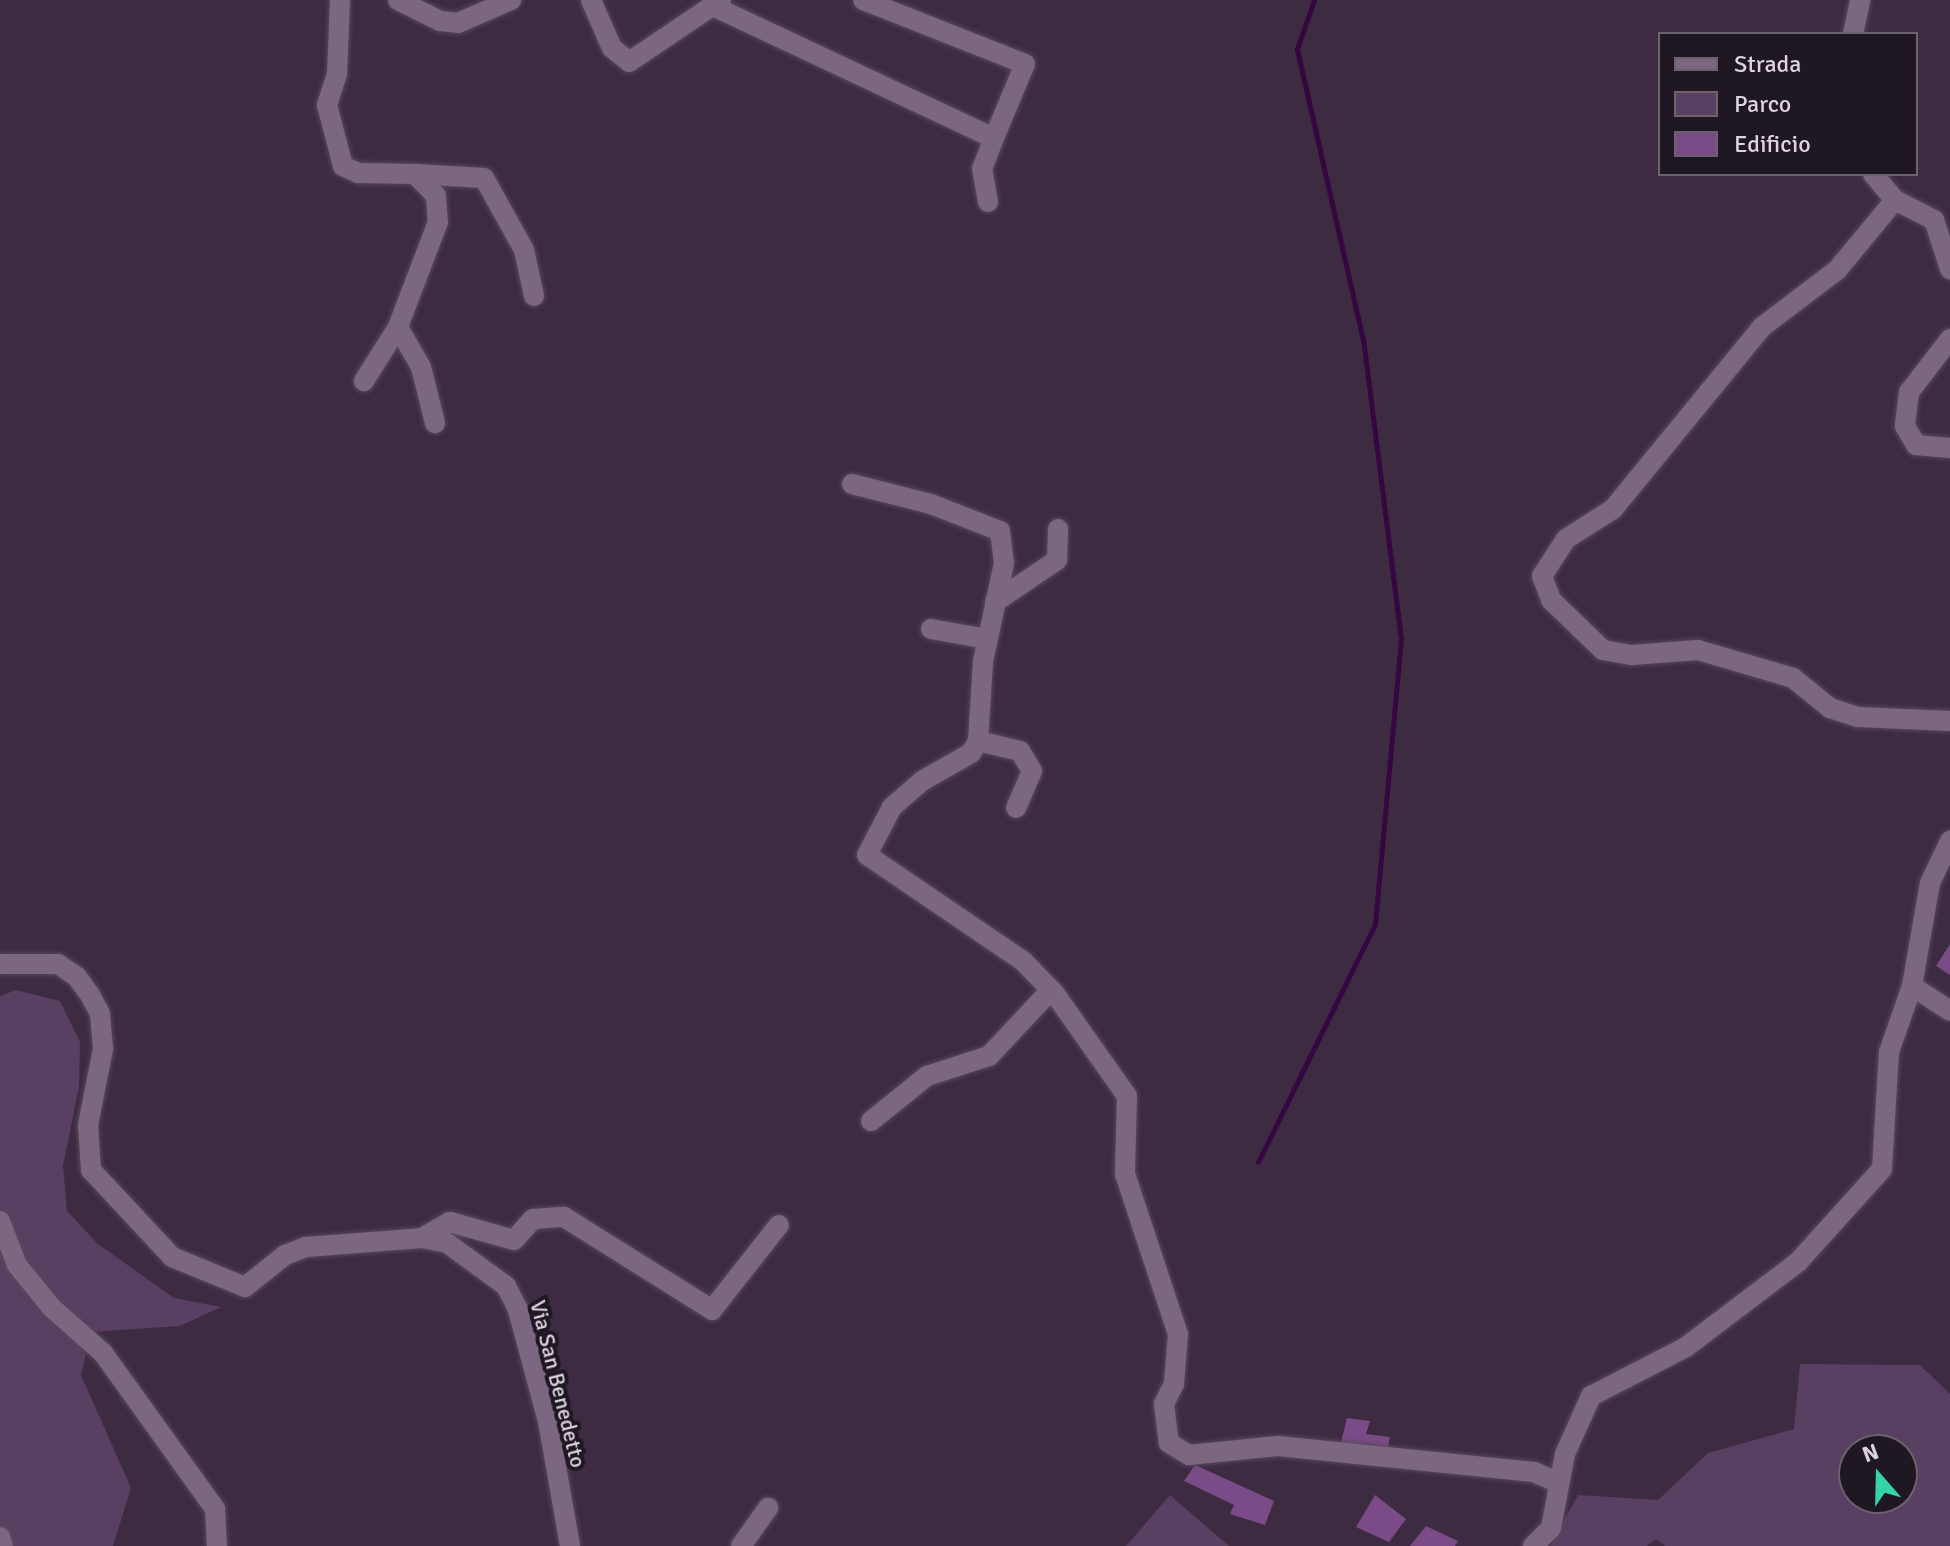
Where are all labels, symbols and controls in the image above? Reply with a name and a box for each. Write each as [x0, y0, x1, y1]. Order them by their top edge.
legend [1658, 32, 1918, 176]
text: Strada [1734, 49, 1801, 79]
text: Parco [1734, 89, 1791, 119]
text: Edificio [1734, 129, 1811, 159]
street label: Via San Benedetto [524, 1298, 592, 1470]
north arrow [1838, 1434, 1918, 1514]
text: N [1858, 1438, 1882, 1468]

